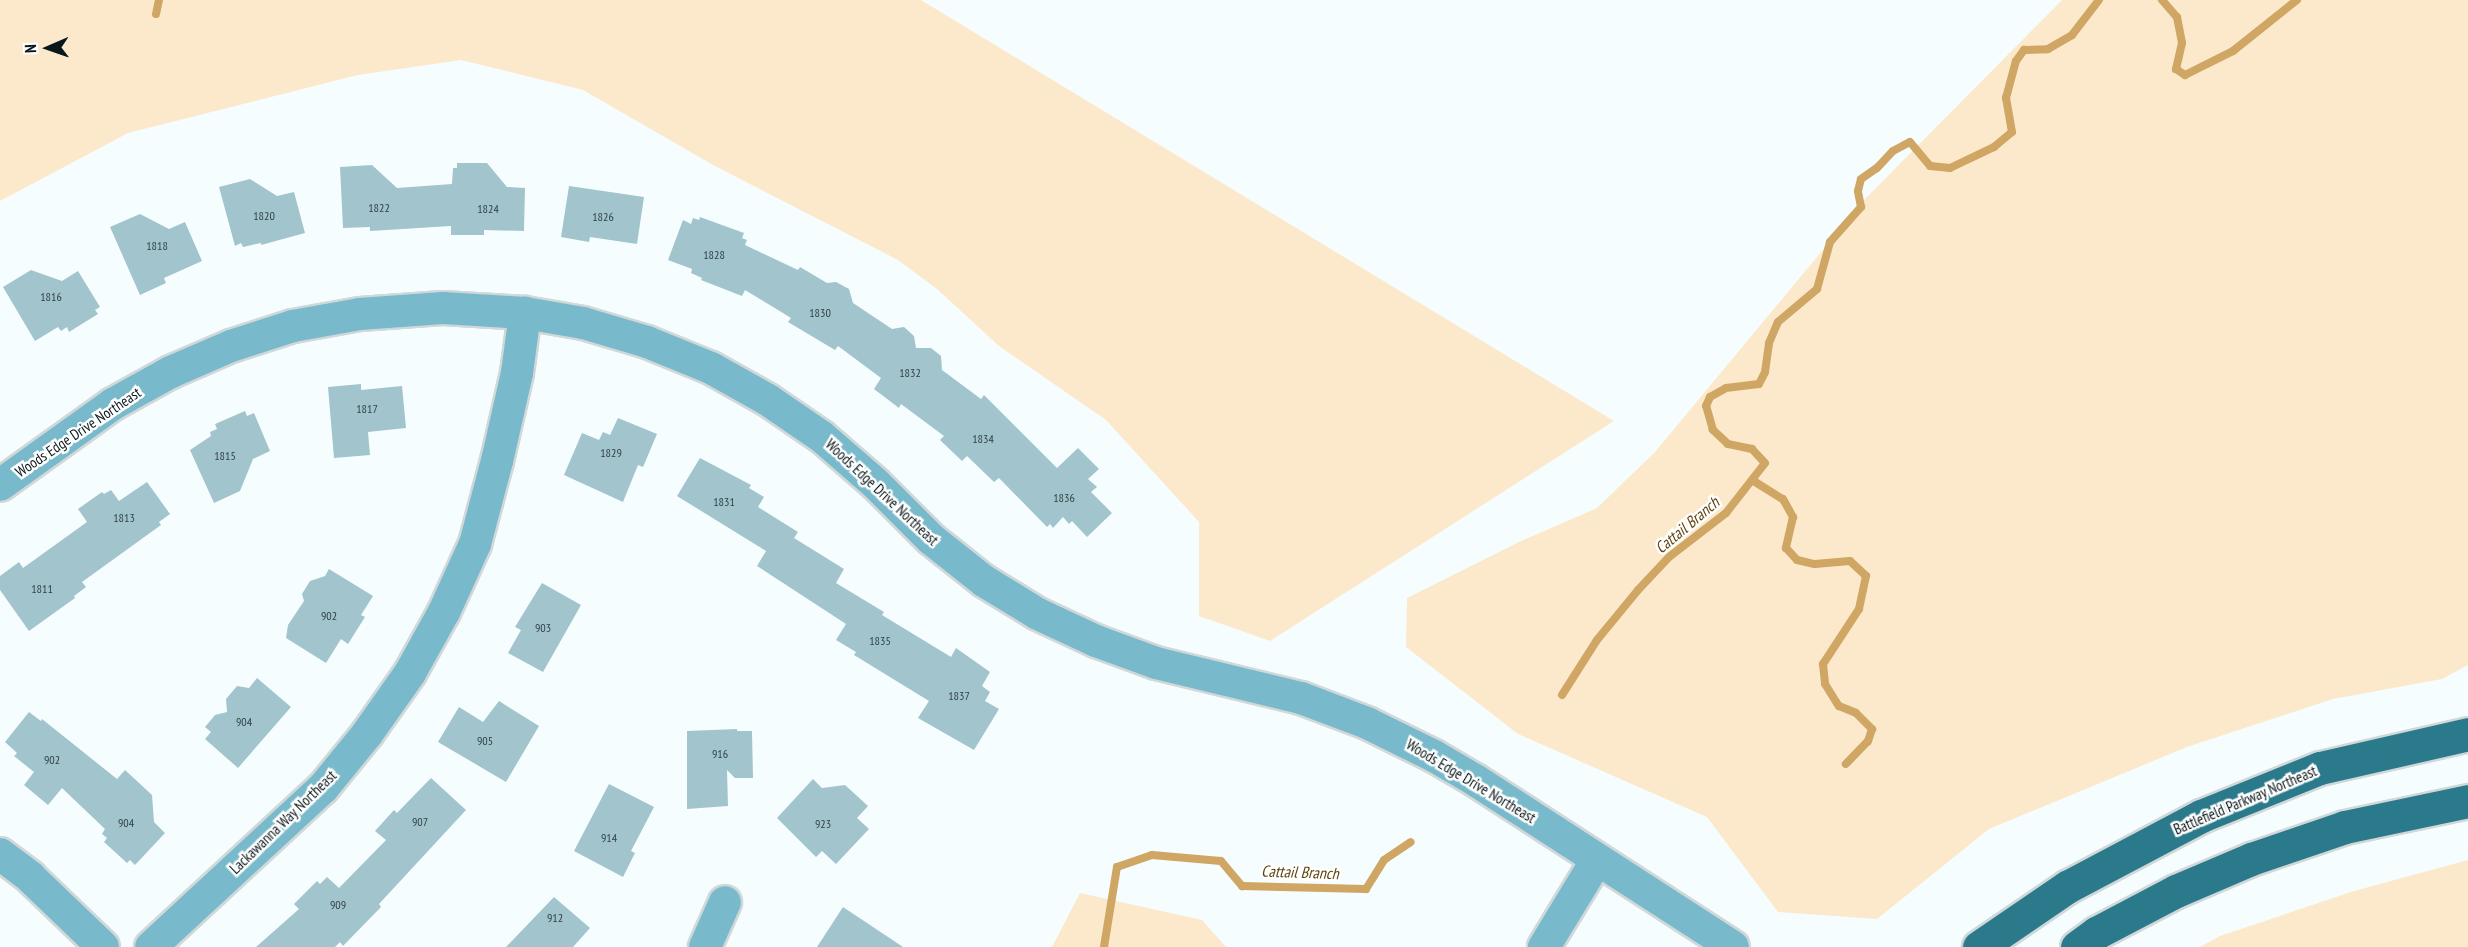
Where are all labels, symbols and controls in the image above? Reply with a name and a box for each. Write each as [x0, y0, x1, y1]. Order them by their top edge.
north arrow [18, 18, 78, 78]
text: N [20, 44, 40, 53]
house number: 1822 [368, 201, 390, 215]
house number: 1824 [477, 202, 499, 216]
house number: 1820 [253, 209, 275, 223]
house number: 1826 [592, 210, 614, 224]
house number: 1818 [146, 239, 168, 253]
house number: 1828 [703, 248, 725, 262]
house number: 1816 [40, 290, 62, 304]
house number: 1830 [809, 306, 831, 320]
house number: 1832 [899, 366, 921, 380]
street label: Woods Edge Drive Northeast [12, 383, 144, 481]
house number: 1817 [356, 402, 378, 416]
house number: 1834 [972, 432, 994, 446]
street label: Woods Edge Drive Northeast [822, 435, 942, 549]
house number: 1829 [600, 446, 622, 460]
house number: 1815 [214, 449, 236, 463]
house number: 1836 [1053, 491, 1075, 505]
water label: Cattail Branch [1651, 493, 1723, 557]
house number: 1831 [713, 495, 735, 509]
house number: 1813 [113, 511, 135, 525]
house number: 1811 [31, 582, 53, 596]
house number: 902 [321, 609, 337, 623]
house number: 903 [535, 621, 551, 635]
house number: 1835 [869, 634, 891, 648]
house number: 1837 [948, 689, 970, 703]
house number: 904 [236, 715, 252, 729]
house number: 905 [477, 734, 493, 748]
street label: Woods Edge Drive Northeast [1403, 735, 1539, 827]
house number: 916 [712, 747, 728, 761]
house number: 902 [44, 753, 60, 767]
street label: Battlefield Parkway Northeast [2171, 762, 2319, 838]
street label: Lackawanna Way Northeast [226, 766, 340, 878]
house number: 907 [412, 815, 428, 829]
house number: 904 [118, 816, 134, 830]
house number: 923 [815, 817, 831, 831]
house number: 914 [601, 831, 617, 845]
water label: Cattail Branch [1261, 861, 1339, 883]
house number: 909 [330, 898, 346, 912]
house number: 912 [547, 911, 563, 925]

